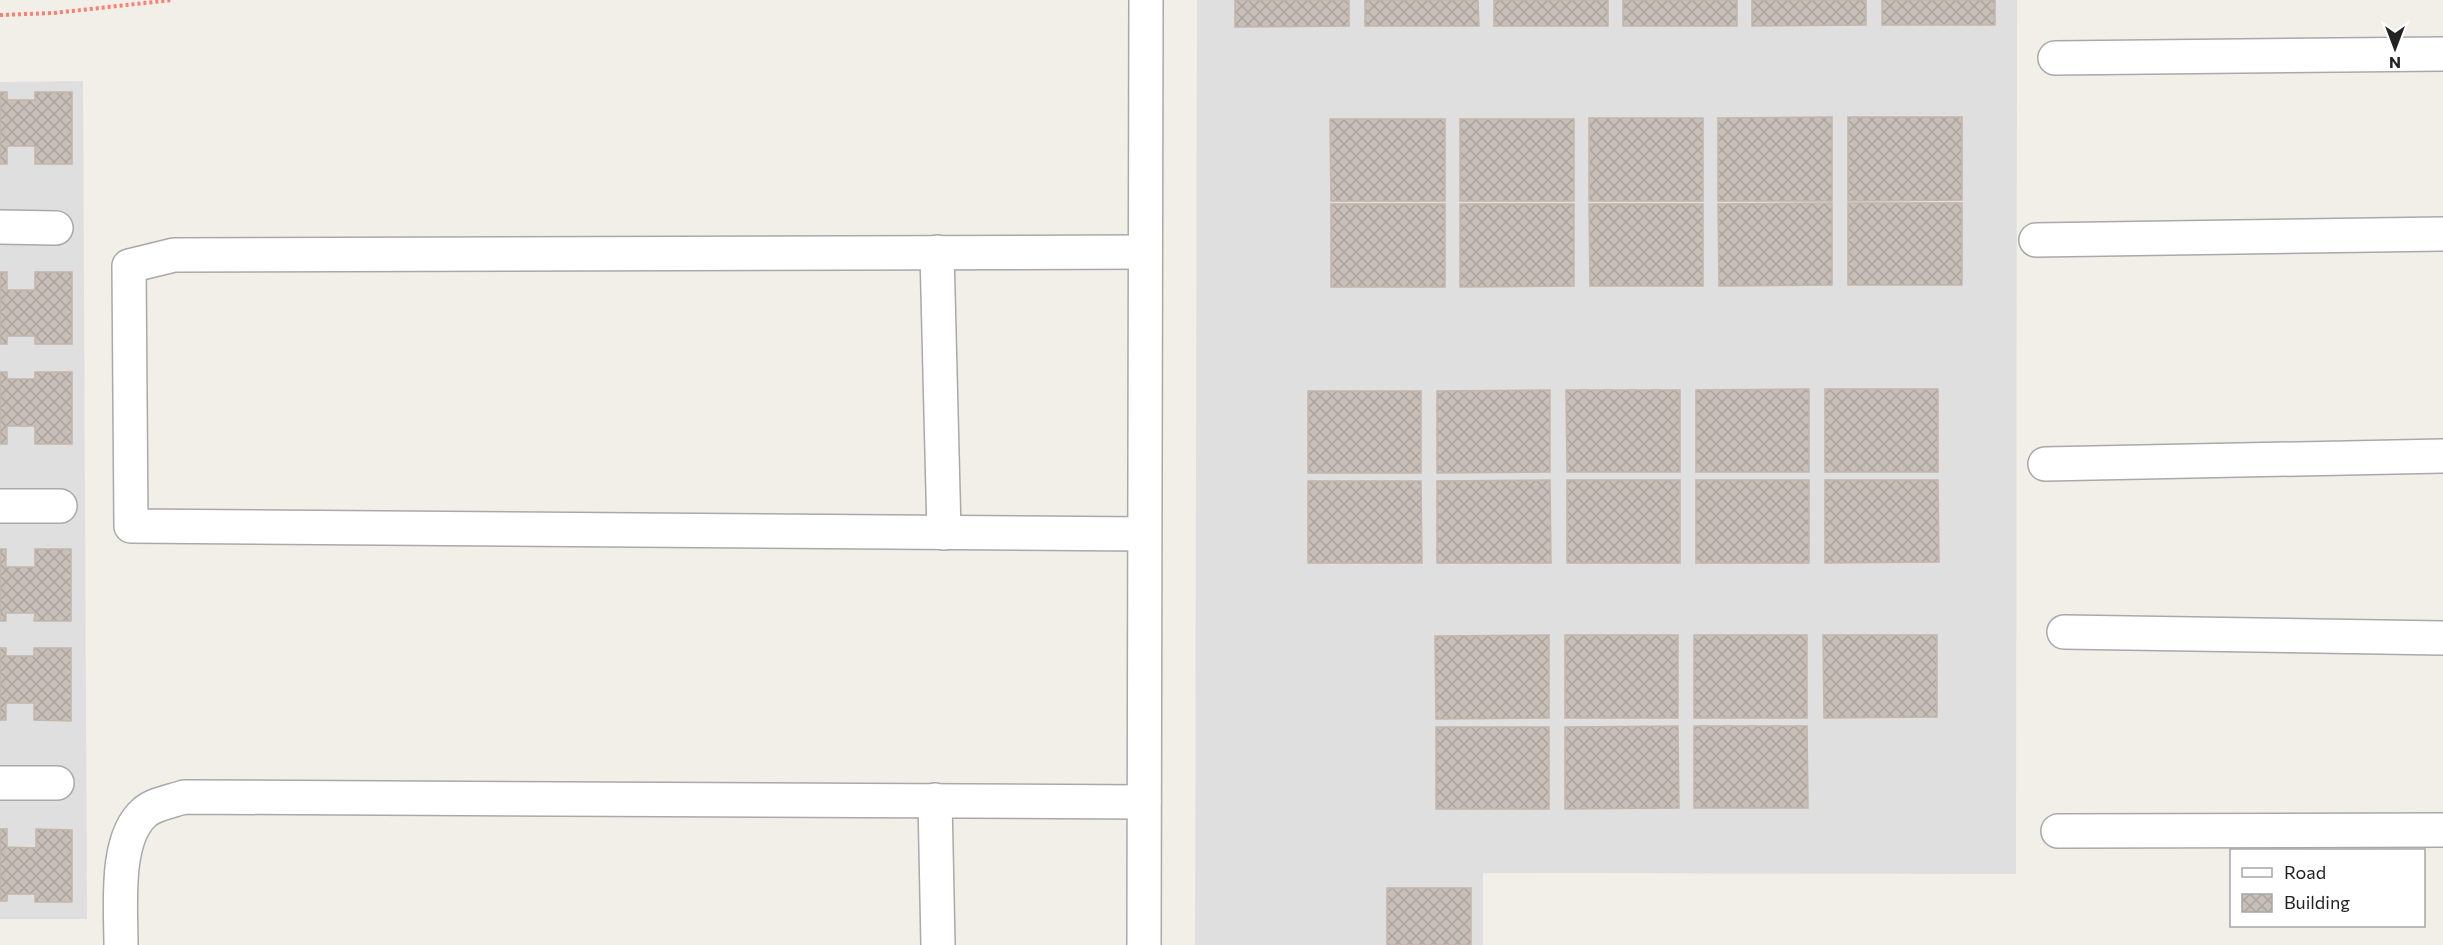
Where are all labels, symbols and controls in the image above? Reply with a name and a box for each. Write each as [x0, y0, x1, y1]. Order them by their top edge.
north arrow [2365, 18, 2425, 78]
text: N [2389, 54, 2401, 73]
legend [2230, 849, 2425, 927]
text: Road [2284, 861, 2326, 883]
text: Building [2284, 891, 2350, 913]

